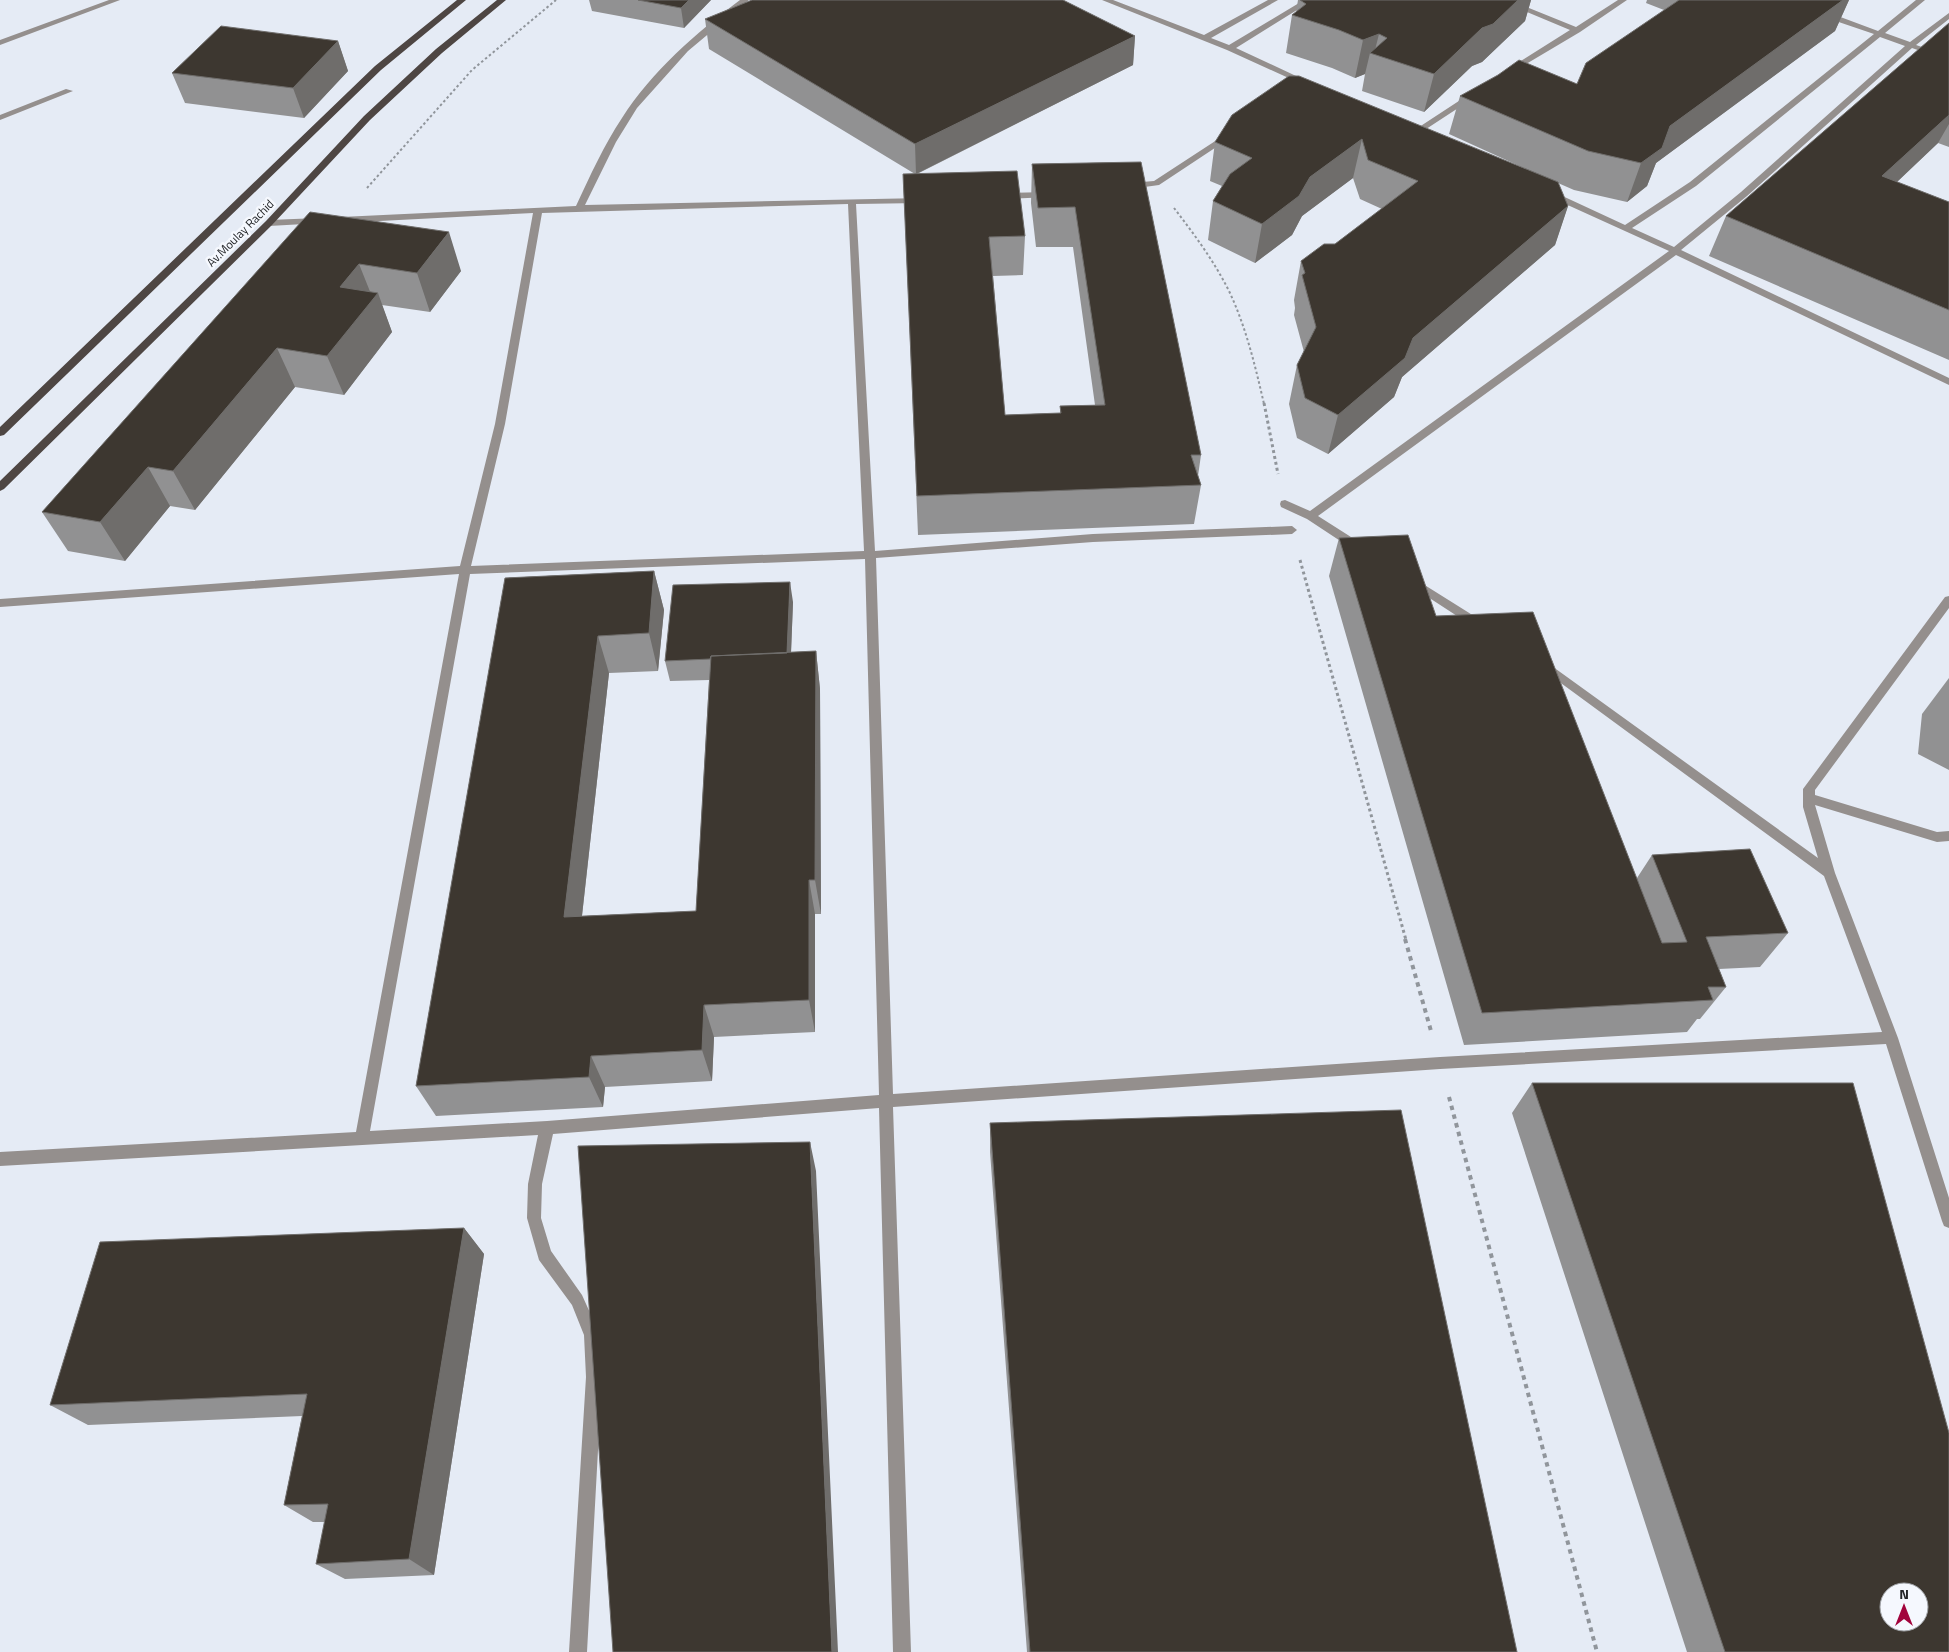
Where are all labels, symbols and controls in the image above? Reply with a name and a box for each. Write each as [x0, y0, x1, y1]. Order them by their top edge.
street label: Av.Moulay Rachid [202, 195, 278, 271]
north arrow [1879, 1582, 1929, 1632]
text: N [1899, 1583, 1909, 1604]

